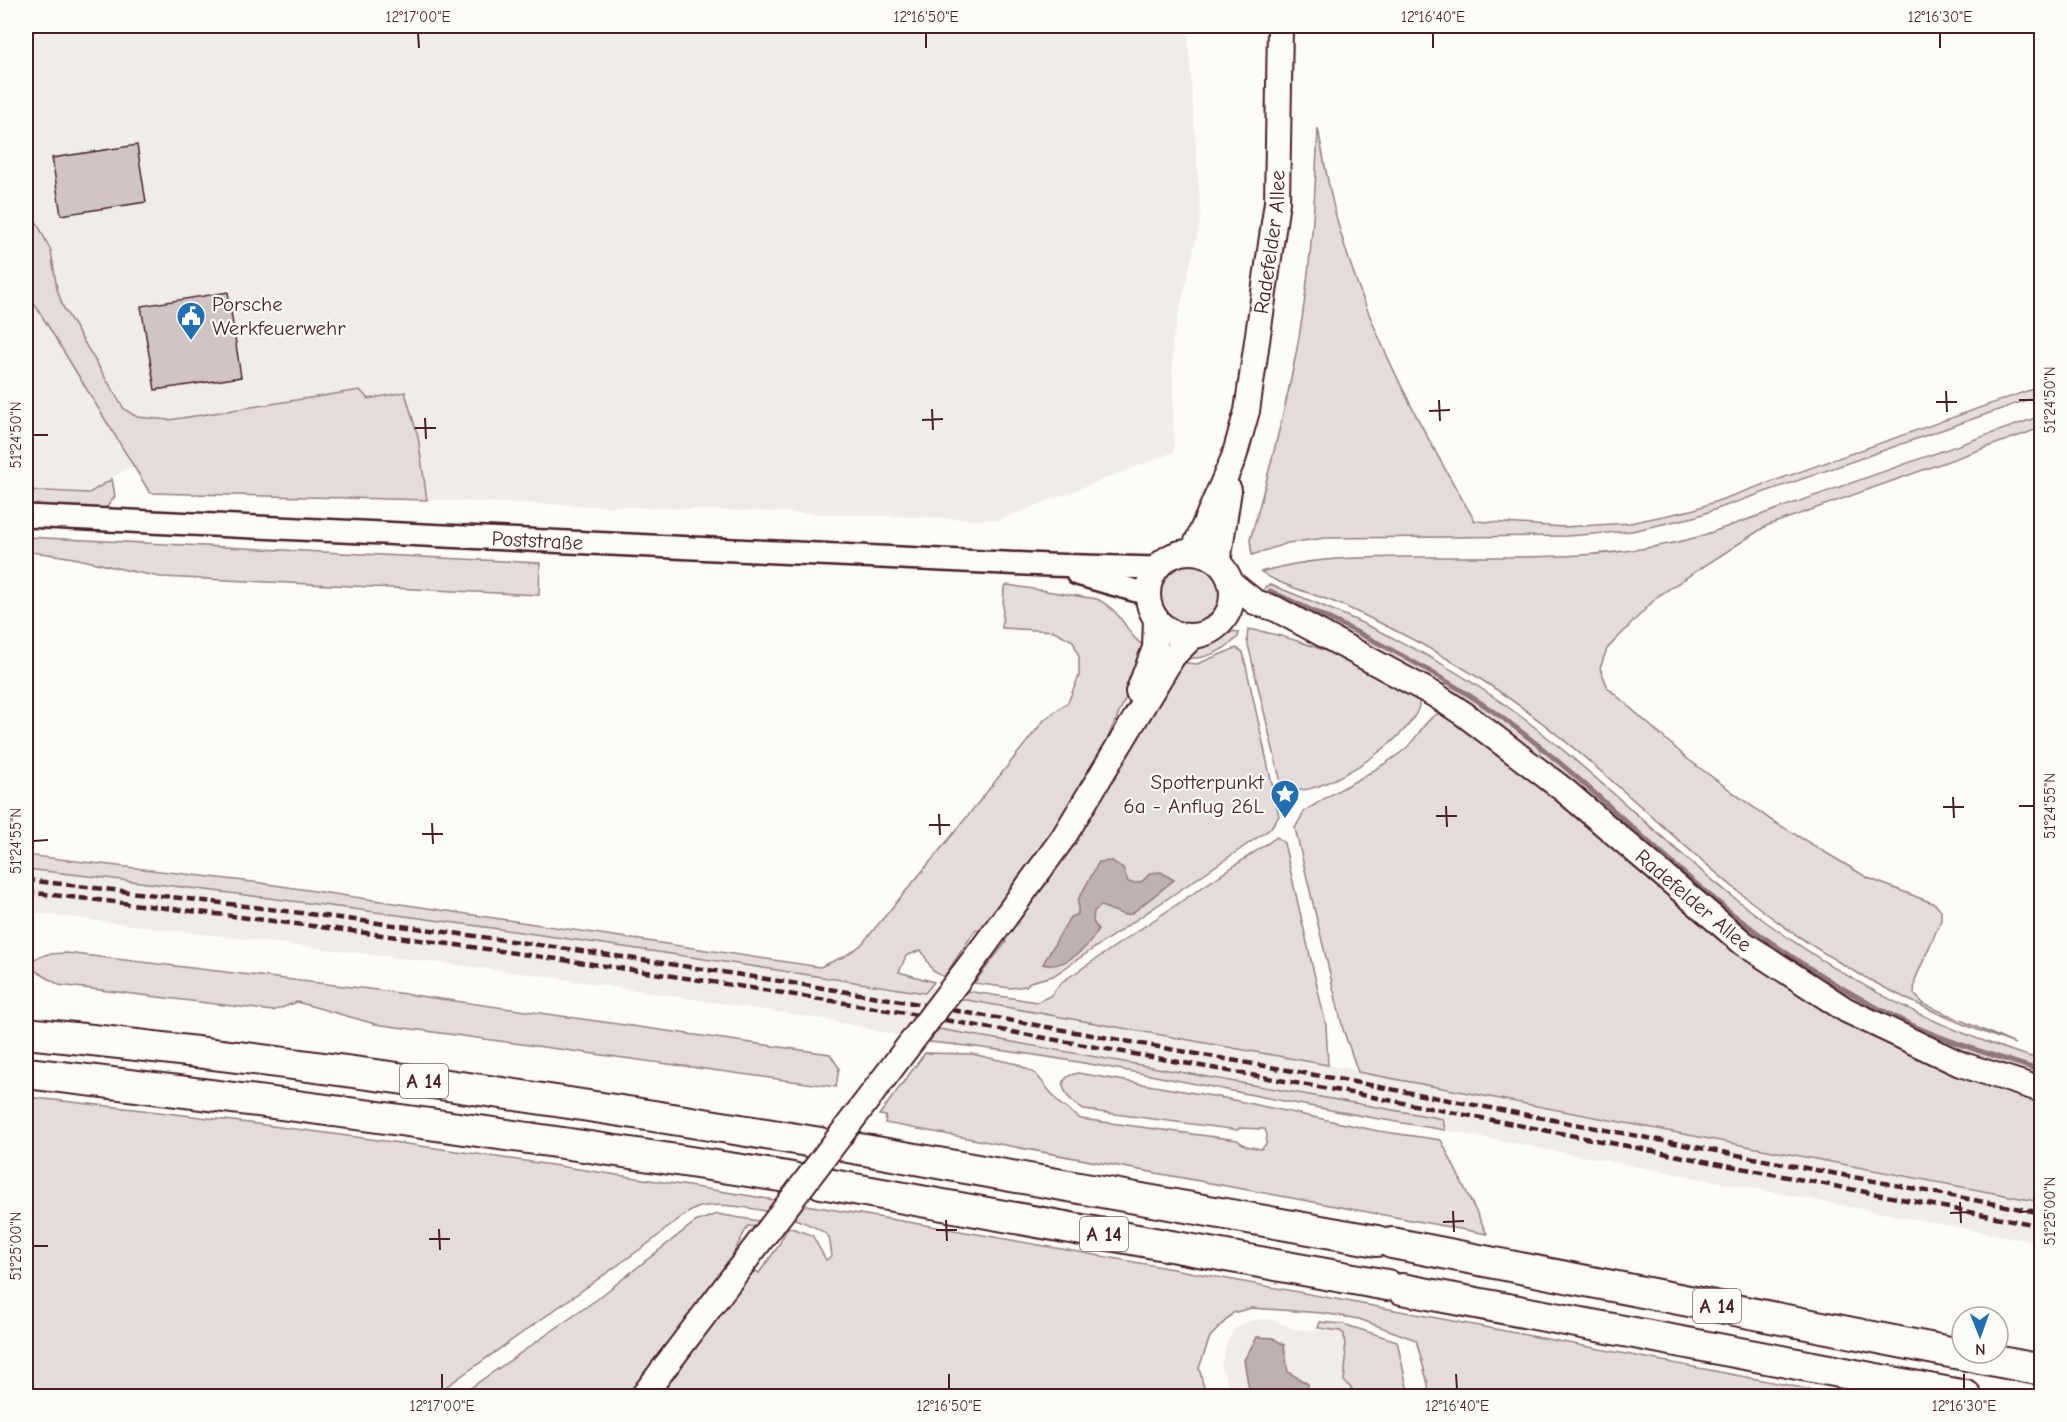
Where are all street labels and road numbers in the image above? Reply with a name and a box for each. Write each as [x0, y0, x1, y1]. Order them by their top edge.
street label: Radefelder Allee [1249, 170, 1290, 316]
street label: Poststraße [491, 526, 584, 555]
street label: Radefelder Allee [1631, 844, 1756, 957]
road number: A 14 [400, 1064, 448, 1098]
road number: A 14 [1080, 1217, 1128, 1251]
road number: A 14 [1693, 1289, 1741, 1323]

